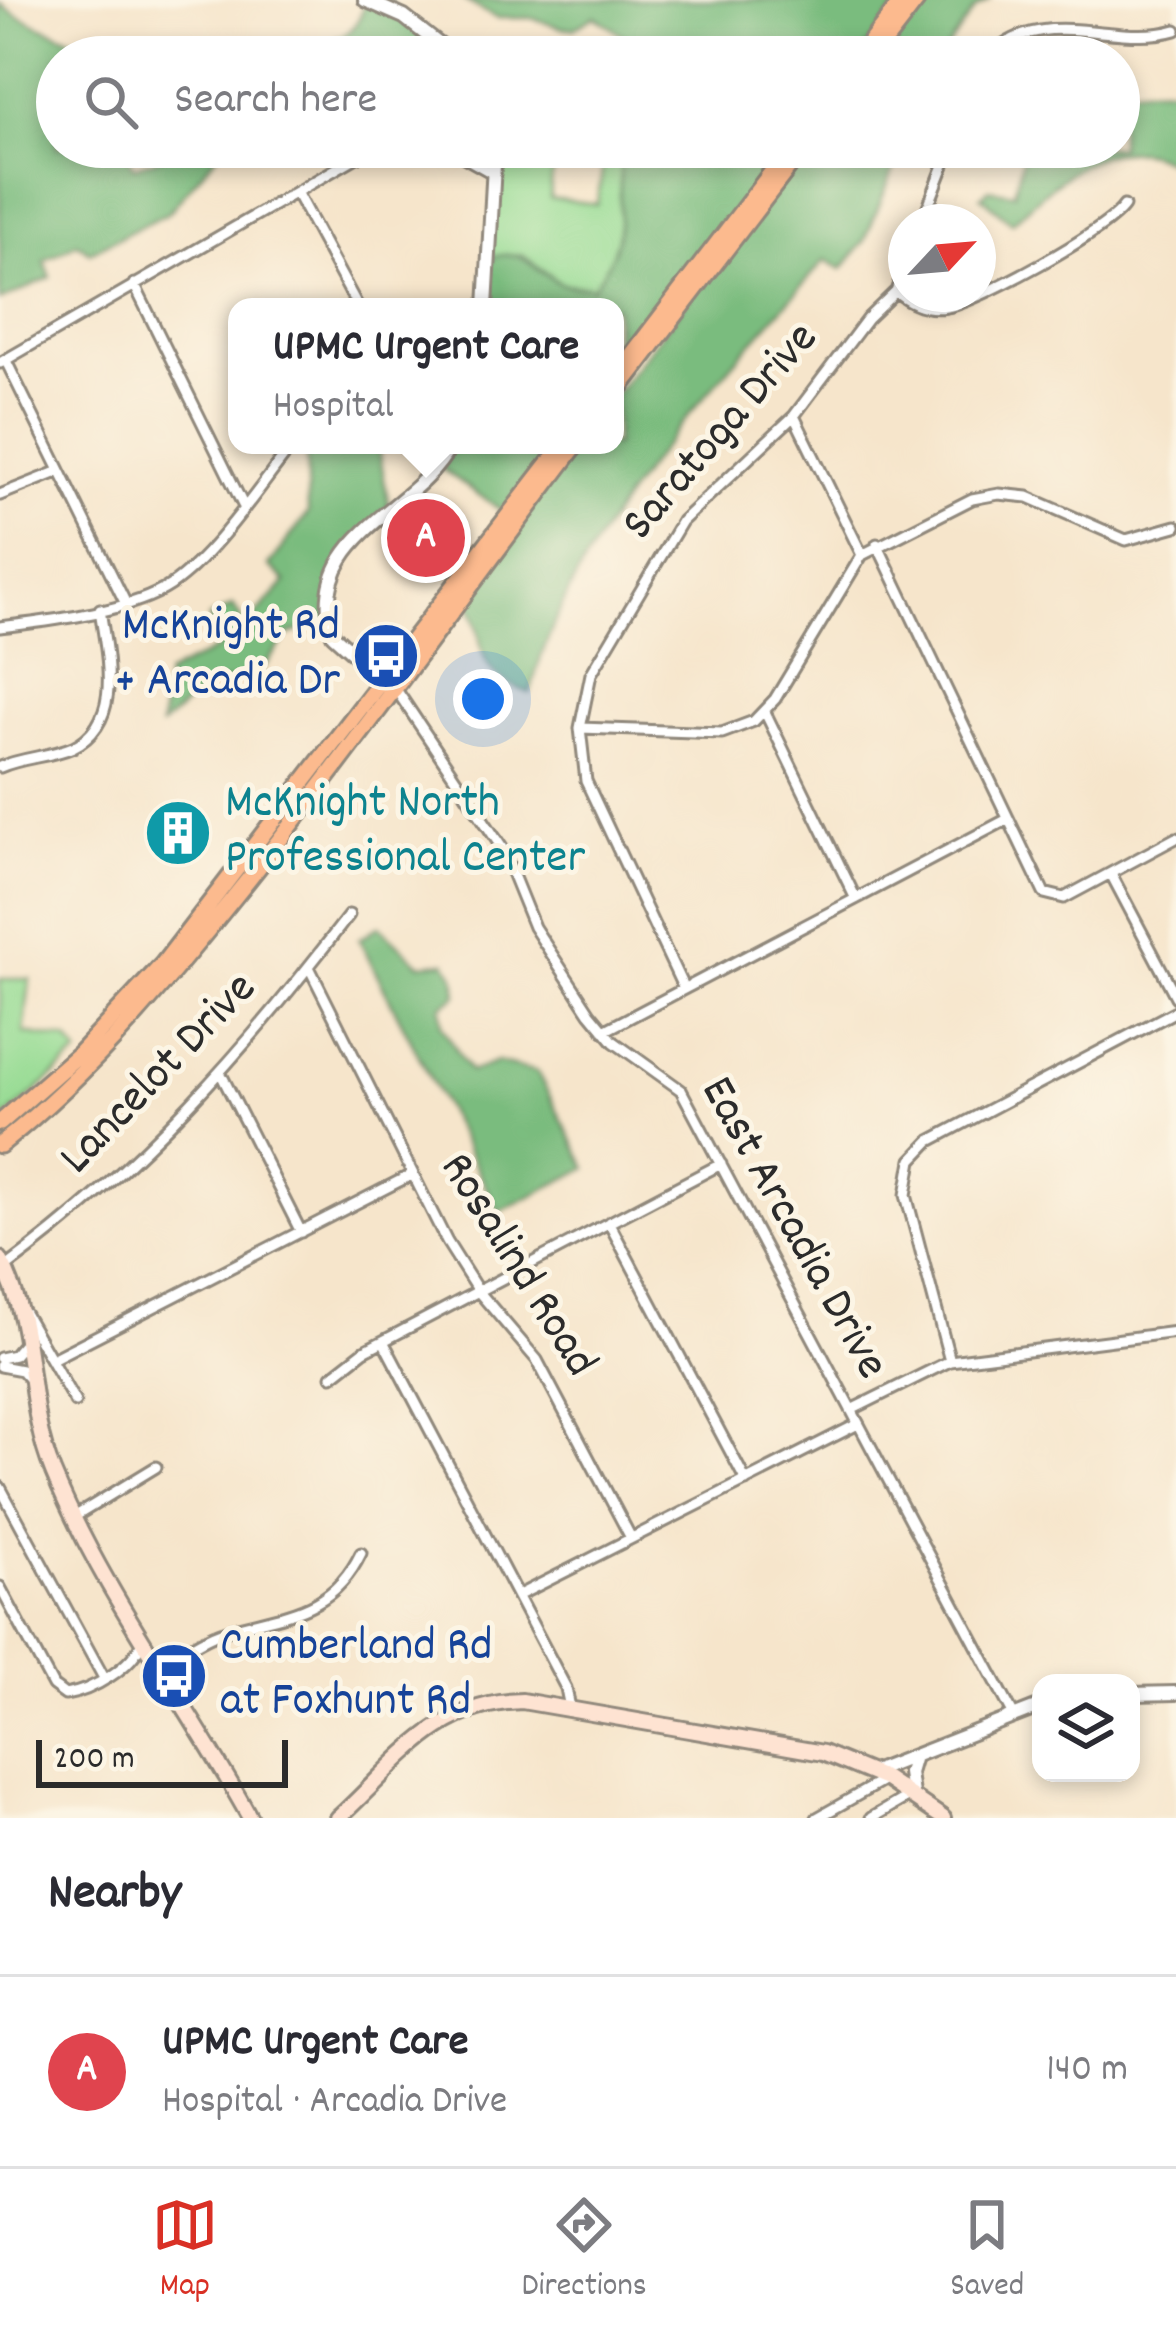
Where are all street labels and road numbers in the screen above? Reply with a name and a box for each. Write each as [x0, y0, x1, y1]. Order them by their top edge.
street label: Saratoga Drive [607, 308, 837, 558]
street label: Lancelot Drive [45, 958, 275, 1192]
street label: East Arcadia Drive [680, 1065, 904, 1393]
street label: Rosalind Road [420, 1140, 612, 1392]

